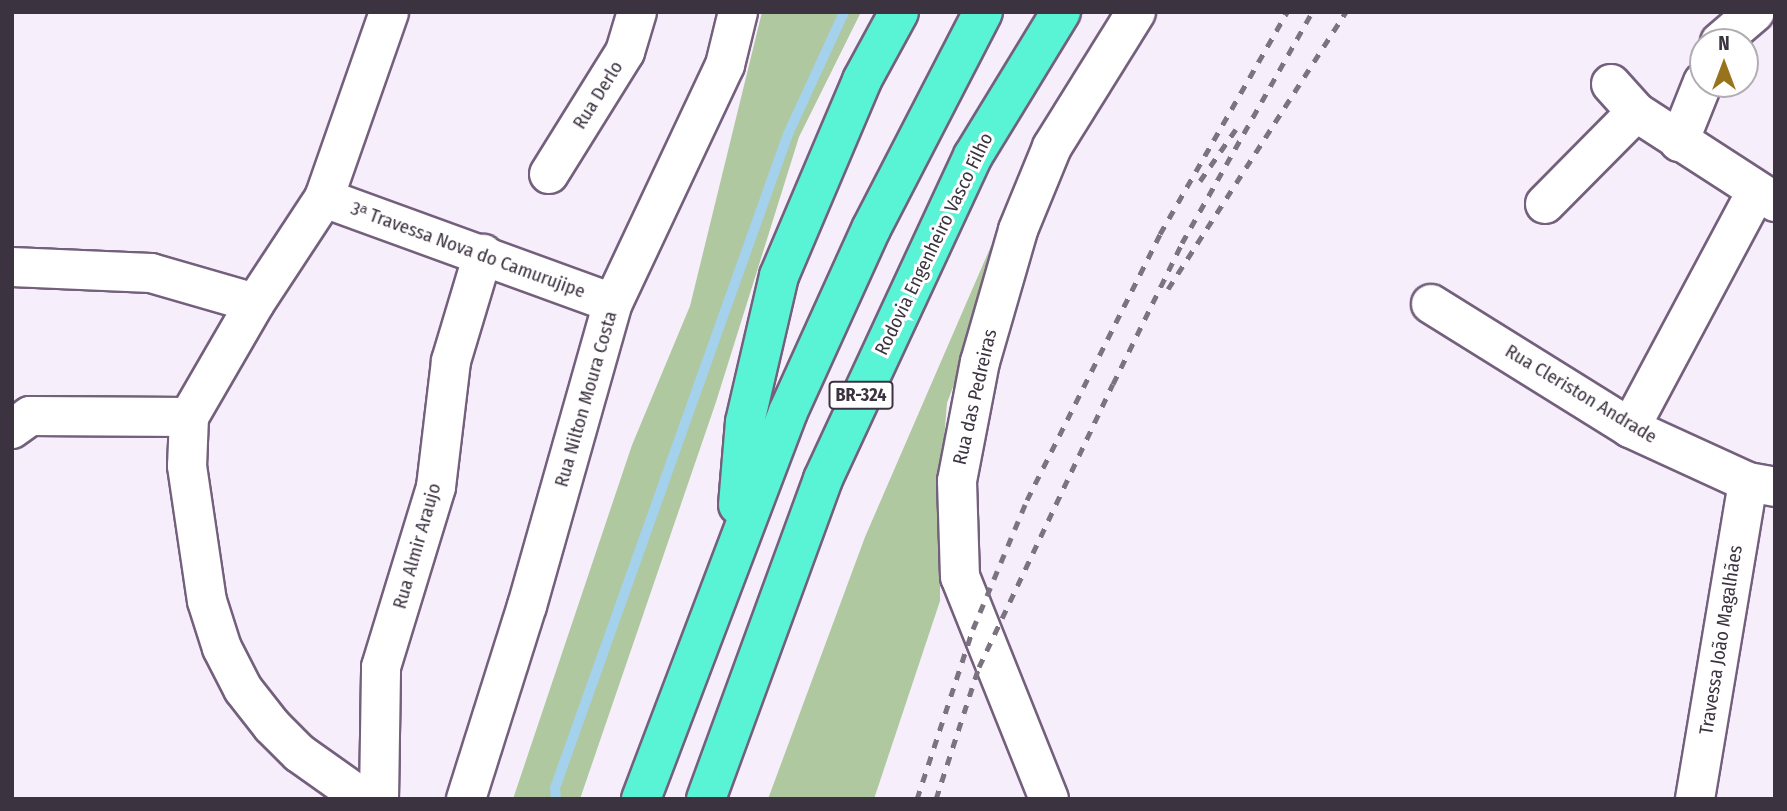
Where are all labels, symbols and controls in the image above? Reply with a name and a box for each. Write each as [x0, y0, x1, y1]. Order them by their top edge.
north arrow [1689, 28, 1759, 98]
text: N [1718, 32, 1730, 55]
street label: Rua Derlo [568, 57, 628, 133]
street label: Rodovia Engenheiro Vasco Filho [870, 129, 998, 359]
street label: 3ᵃ Travessa Nova do Camurujipe [348, 197, 588, 303]
street label: Rua Nilton Moura Costa [550, 308, 622, 490]
street label: Rua das Pedreiras [948, 327, 1002, 467]
street label: Rua Cleriston Andrade [1501, 340, 1661, 448]
road number: BR-324 [828, 380, 894, 410]
street label: Rua Almir Araujo [388, 481, 446, 611]
street label: Travessa João Magalhães [1695, 544, 1747, 736]

